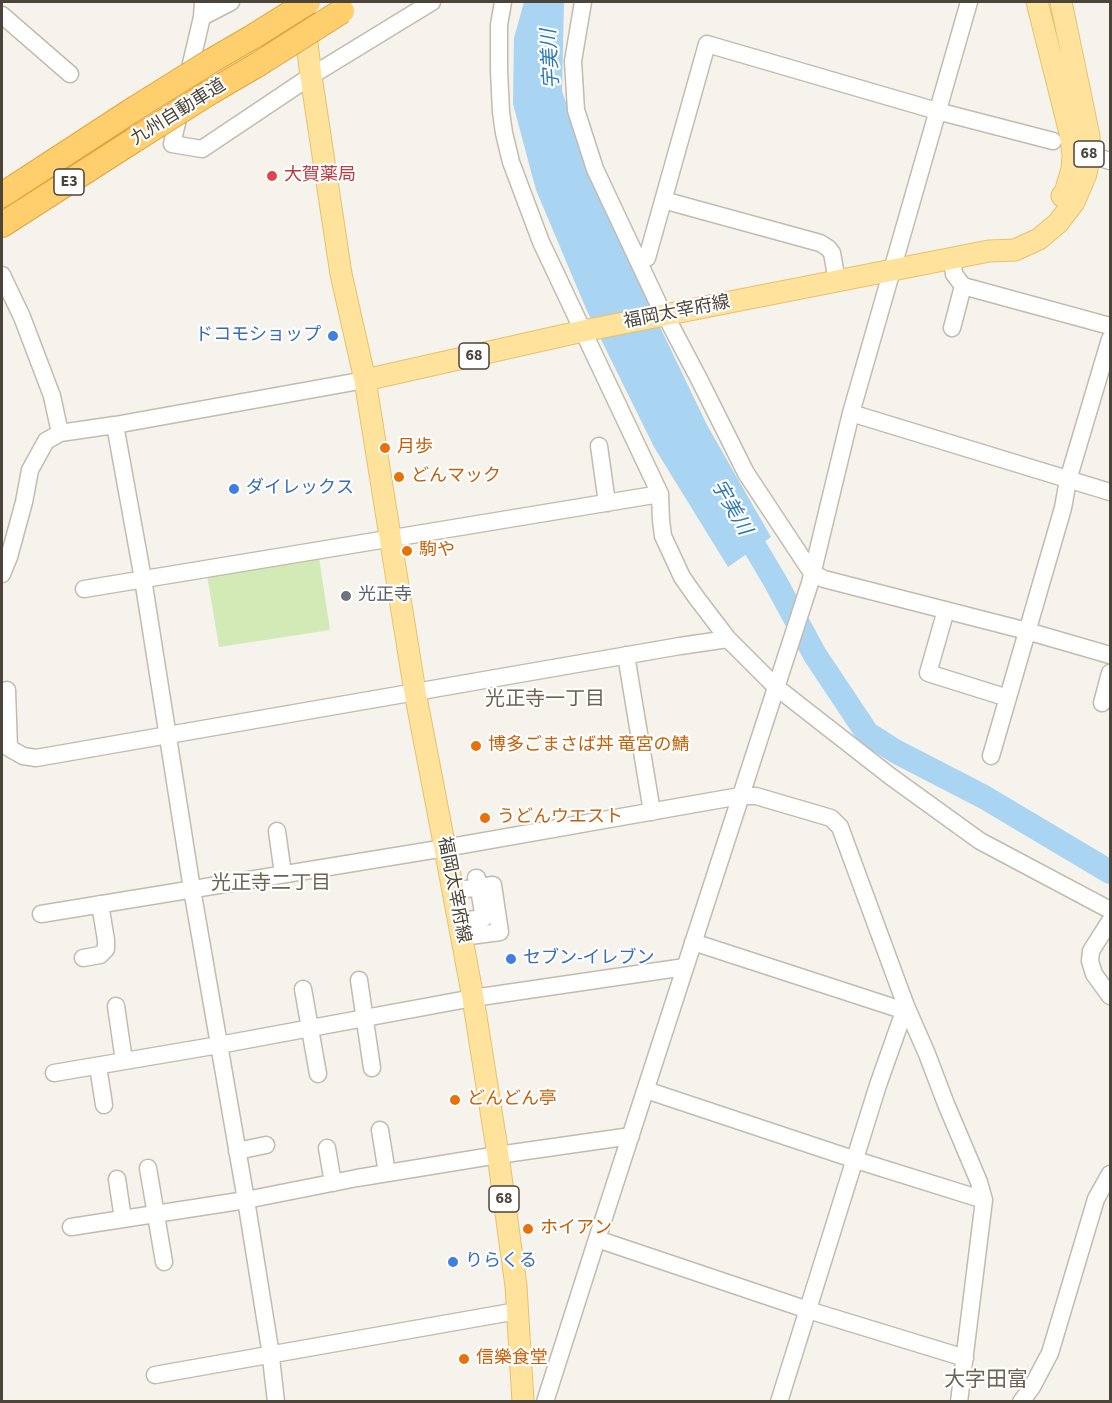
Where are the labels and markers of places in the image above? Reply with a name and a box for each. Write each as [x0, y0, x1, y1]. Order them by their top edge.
place label: 大賀薬局 [284, 165, 356, 187]
marker: 大賀薬局 [265, 169, 279, 183]
place label: ドコモショップ [195, 325, 321, 347]
marker: ドコモショップ [326, 329, 340, 343]
place label: 月歩 [397, 437, 433, 459]
marker: 月歩 [378, 441, 392, 455]
place label: どんマック [411, 466, 501, 488]
marker: どんマック [392, 470, 406, 484]
place label: ダイレックス [246, 478, 354, 500]
marker: ダイレックス [227, 482, 241, 496]
place label: 駒や [419, 540, 455, 562]
marker: 駒や [400, 544, 414, 558]
place label: 光正寺 [358, 585, 412, 607]
marker: 光正寺 [339, 589, 353, 603]
place label: 博多ごまさば丼 竜宮の鯖 [488, 735, 690, 757]
marker: 博多ごまさば丼 竜宮の鯖 [469, 739, 483, 753]
place label: うどんウエスト [497, 807, 623, 829]
marker: うどんウエスト [478, 811, 492, 825]
place label: セブン-イレブン [523, 948, 655, 970]
marker: セブン-イレブン [504, 952, 518, 966]
place label: どんどん亭 [467, 1089, 557, 1111]
marker: どんどん亭 [448, 1093, 462, 1107]
place label: ホイアン [540, 1218, 612, 1240]
marker: ホイアン [521, 1222, 535, 1236]
place label: りらくる [465, 1251, 537, 1273]
marker: りらくる [446, 1255, 460, 1269]
place label: 信樂食堂 [476, 1348, 548, 1370]
marker: 信樂食堂 [457, 1352, 471, 1366]

